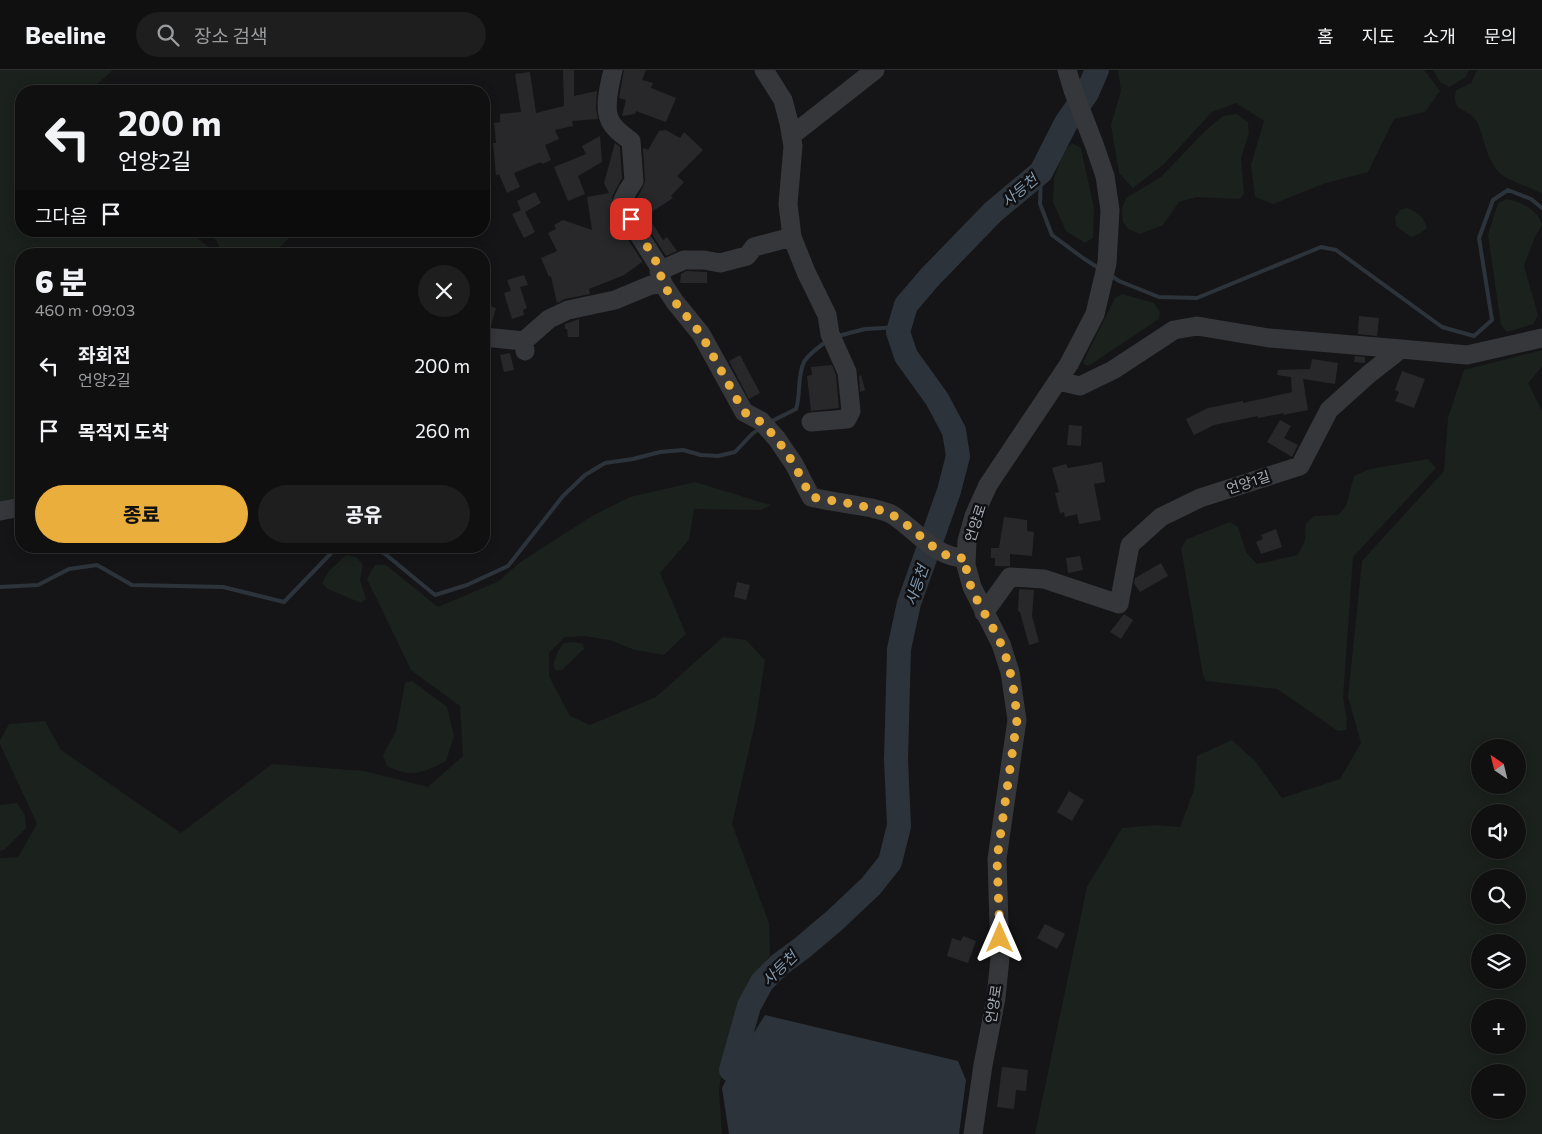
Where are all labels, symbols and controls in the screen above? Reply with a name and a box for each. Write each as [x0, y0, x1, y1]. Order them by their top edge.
search box [136, 12, 486, 57]
text: Beeline [25, 20, 106, 49]
icon: search [154, 21, 182, 49]
text: 장소 검색 [194, 24, 267, 47]
text: 홈 [1317, 25, 1334, 47]
text: 지도 [1362, 25, 1395, 47]
text: 소개 [1423, 25, 1456, 47]
text: 문의 [1484, 25, 1517, 47]
text: 200 m [118, 100, 221, 143]
icon: left [35, 105, 100, 170]
text: 언양2길 [118, 147, 191, 174]
water label: 사등천 [997, 168, 1042, 210]
pin [610, 198, 652, 240]
icon: arrive [97, 200, 125, 228]
text: 그다음 [35, 204, 87, 227]
icon: arrive [617, 205, 645, 233]
text: 6 분 [35, 262, 87, 299]
button: close [418, 265, 470, 317]
text: 460 m · 09:03 [35, 300, 135, 319]
text: 좌회전 [78, 343, 130, 366]
icon: left [35, 352, 63, 380]
text: 200 m [415, 354, 470, 377]
text: 언양2길 [78, 370, 131, 389]
icon: arrive [35, 417, 63, 445]
text: 260 m [415, 419, 470, 442]
text: 목적지 도착 [78, 420, 169, 443]
street label: 언양1길 [1224, 467, 1272, 497]
button: 종료 [35, 485, 248, 543]
button: 공유 [258, 485, 470, 543]
street label: 언양로 [961, 502, 989, 544]
water label: 사등천 [901, 560, 932, 608]
north arrow [1471, 739, 1526, 794]
map controls [1471, 739, 1526, 1119]
button: sound [1471, 804, 1526, 859]
button: search [1471, 869, 1526, 924]
position arrow [973, 911, 1025, 963]
button: layers [1471, 934, 1526, 989]
water label: 사등천 [758, 946, 802, 989]
street label: 언양로 [982, 983, 1004, 1024]
button: + [1471, 999, 1526, 1054]
button: − [1471, 1064, 1526, 1119]

